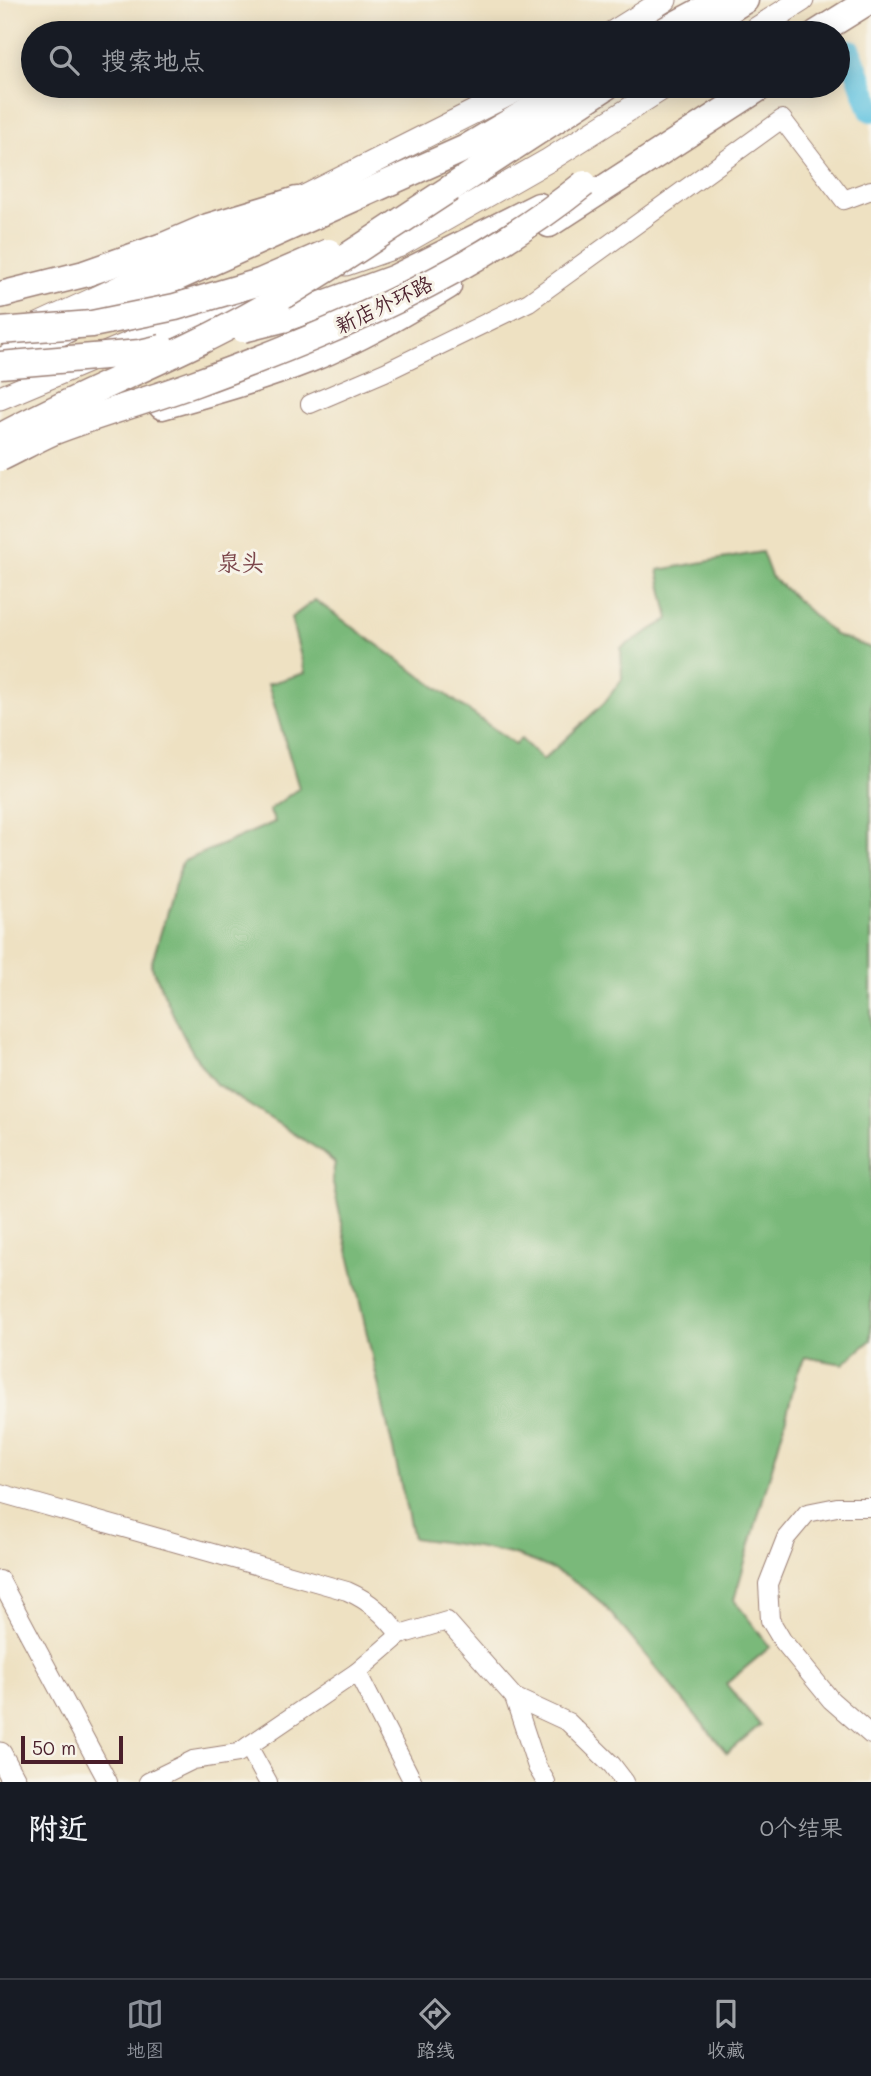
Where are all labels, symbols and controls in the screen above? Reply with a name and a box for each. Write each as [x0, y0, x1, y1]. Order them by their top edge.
search box [21, 21, 850, 98]
icon: search [45, 41, 83, 79]
text: 搜索地点 [101, 43, 205, 77]
street label: 新店外环路 [330, 269, 436, 339]
district label: 泉头 [217, 546, 265, 577]
scale bar [21, 1733, 122, 1765]
text: 50 m [32, 1735, 76, 1760]
text: 附近 [28, 1807, 88, 1847]
text: 0个结果 [760, 1812, 843, 1842]
tab: 地图 [126, 1995, 164, 2062]
tab: 路线 [416, 1995, 455, 2062]
tab: 收藏 [707, 1995, 745, 2062]

